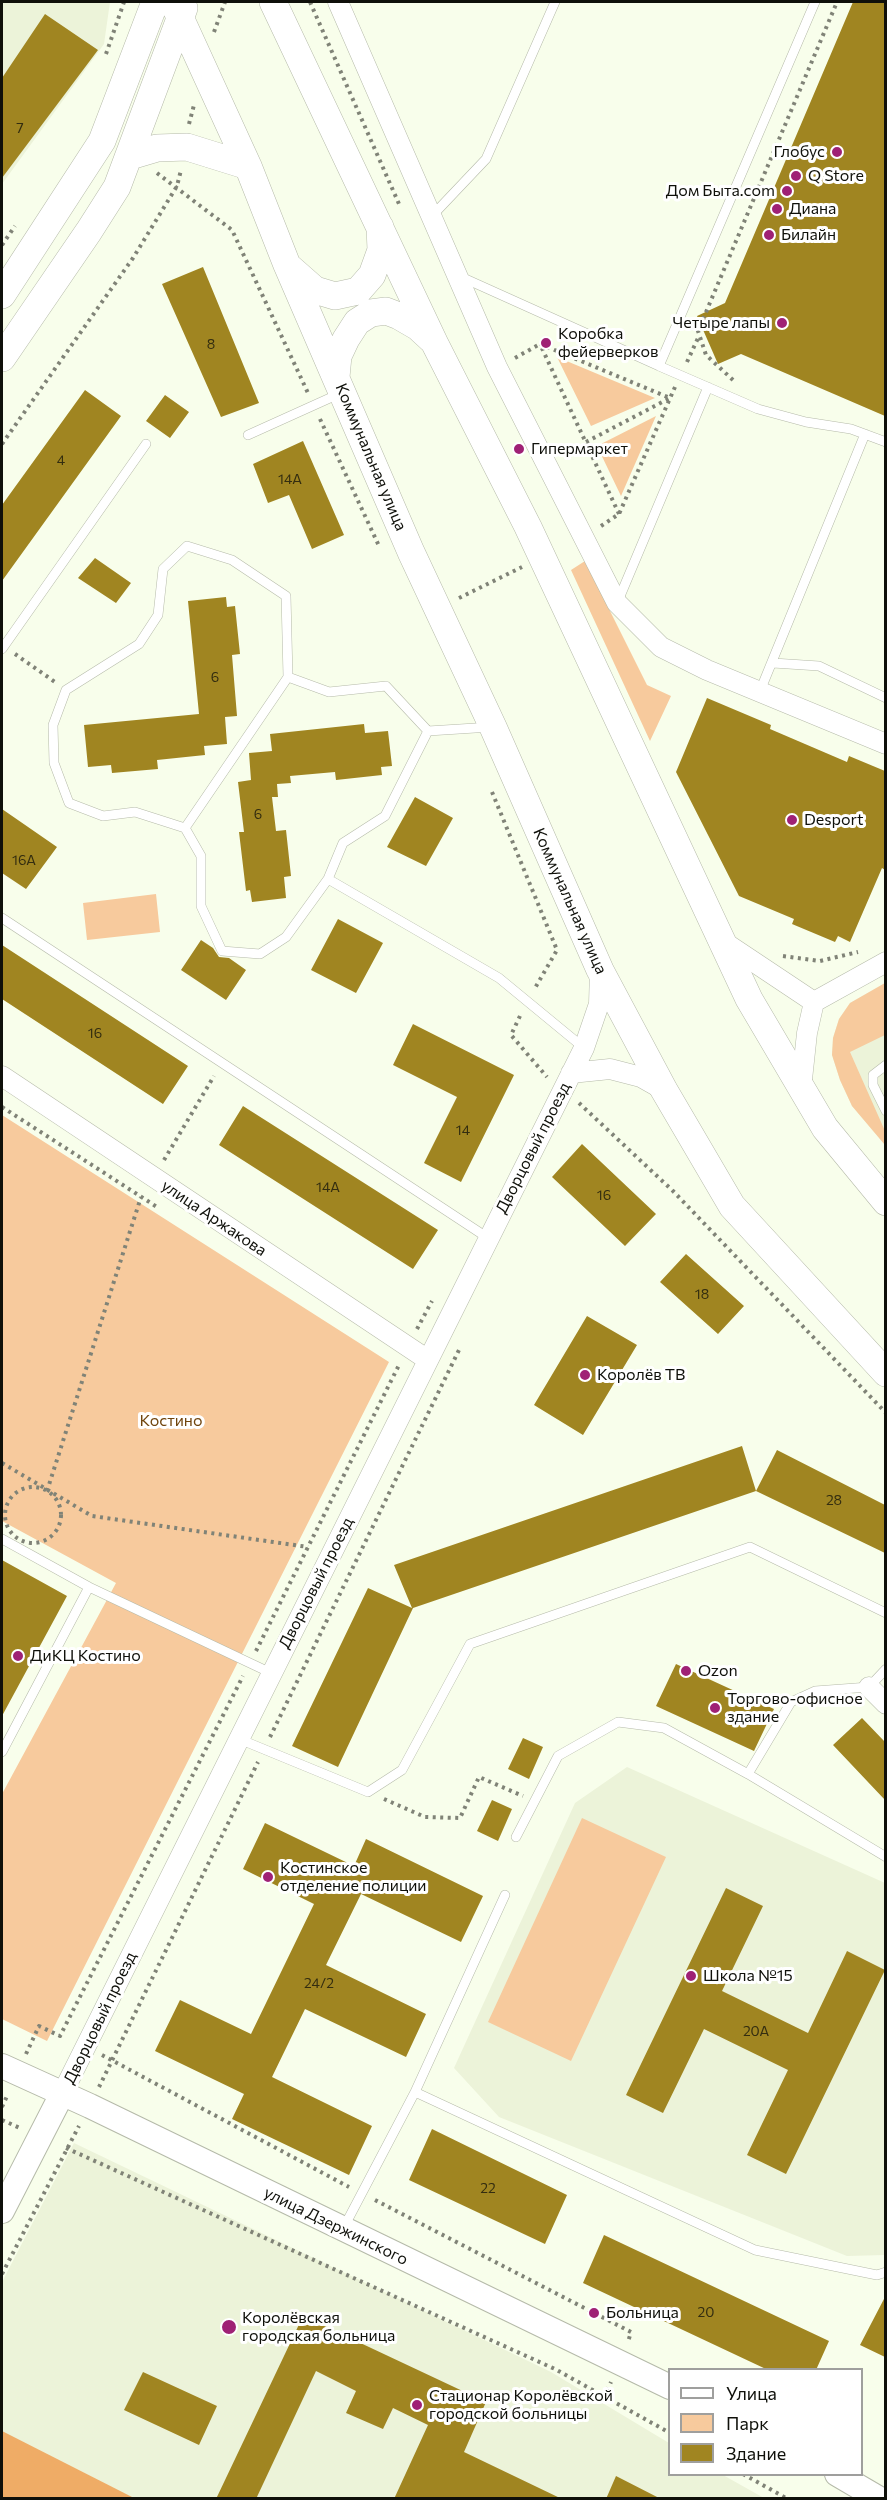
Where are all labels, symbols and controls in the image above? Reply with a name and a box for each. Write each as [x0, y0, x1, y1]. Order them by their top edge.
house number: 7 [16, 120, 24, 136]
place label: Глобус [773, 142, 825, 162]
marker: Глобус [830, 145, 844, 159]
place label: Q Store [808, 166, 864, 186]
marker: Q Store [789, 169, 803, 183]
place label: Дом Быта.com [666, 181, 775, 201]
marker: Дом Быта.com [780, 184, 794, 198]
place label: Диана [789, 199, 836, 219]
marker: Диана [770, 202, 784, 216]
place label: Билайн [781, 225, 836, 245]
marker: Билайн [762, 228, 776, 242]
place label: Четыре лапы [673, 313, 770, 333]
marker: Четыре лапы [775, 316, 789, 330]
place label: Коробка фейерверков [558, 324, 659, 362]
house number: 8 [207, 336, 215, 352]
marker: Коробка фейерверков [539, 336, 553, 350]
street label: Коммунальная улица [331, 380, 411, 534]
place label: Гипермаркет [531, 439, 628, 459]
marker: Гипермаркет [512, 442, 526, 456]
house number: 4 [57, 452, 65, 468]
house number: 14А [278, 471, 302, 487]
house number: 6 [211, 669, 219, 685]
house number: 6 [254, 806, 262, 822]
place label: Desport [804, 810, 863, 830]
marker: Desport [785, 813, 799, 827]
street label: Коммунальная улица [529, 825, 611, 977]
house number: 16А [12, 852, 36, 868]
house number: 16 [88, 1025, 102, 1041]
street label: Дворцовый проезд [492, 1079, 574, 1217]
house number: 14 [456, 1122, 470, 1138]
street label: улица Аржакова [158, 1176, 270, 1260]
house number: 14А [316, 1179, 340, 1195]
house number: 16 [597, 1187, 611, 1203]
house number: 18 [695, 1286, 709, 1302]
place label: Королёв ТВ [597, 1365, 685, 1385]
marker: Королёв ТВ [578, 1368, 592, 1382]
park label: Костино [139, 1411, 203, 1431]
house number: 28 [826, 1492, 842, 1508]
street label: Дворцовый проезд [275, 1514, 357, 1652]
place label: ДиКЦ Костино [30, 1646, 141, 1666]
marker: ДиКЦ Костино [11, 1649, 25, 1663]
place label: Ozon [698, 1661, 738, 1681]
marker: Ozon [679, 1664, 693, 1678]
place label: Торгово-офисное здание [727, 1689, 863, 1727]
marker: Торгово-офисное здание [708, 1701, 722, 1715]
place label: Костинское отделение полиции [280, 1858, 427, 1896]
marker: Костинское отделение полиции [261, 1870, 275, 1884]
street label: Дворцовый проезд [60, 1949, 140, 2087]
place label: Школа №15 [703, 1966, 793, 1986]
marker: Школа №15 [684, 1969, 698, 1983]
house number: 24/2 [304, 1975, 334, 1991]
house number: 20А [743, 2023, 769, 2039]
house number: 22 [480, 2180, 496, 2196]
street label: улица Дзержинского [261, 2183, 411, 2269]
place label: Больница [606, 2303, 679, 2323]
house number: 20 [698, 2304, 714, 2320]
marker: Больница [587, 2306, 601, 2320]
place label: Королёвская городская больница [242, 2308, 395, 2346]
marker: Королёвская городская больница [220, 2318, 238, 2336]
legend [668, 2368, 863, 2476]
text: Улица [726, 2382, 777, 2404]
place label: Стационар Королёвской городской больницы [429, 2386, 613, 2424]
marker: Стационар Королёвской городской больницы [410, 2398, 424, 2412]
text: Парк [726, 2412, 769, 2434]
text: Здание [726, 2442, 786, 2464]

